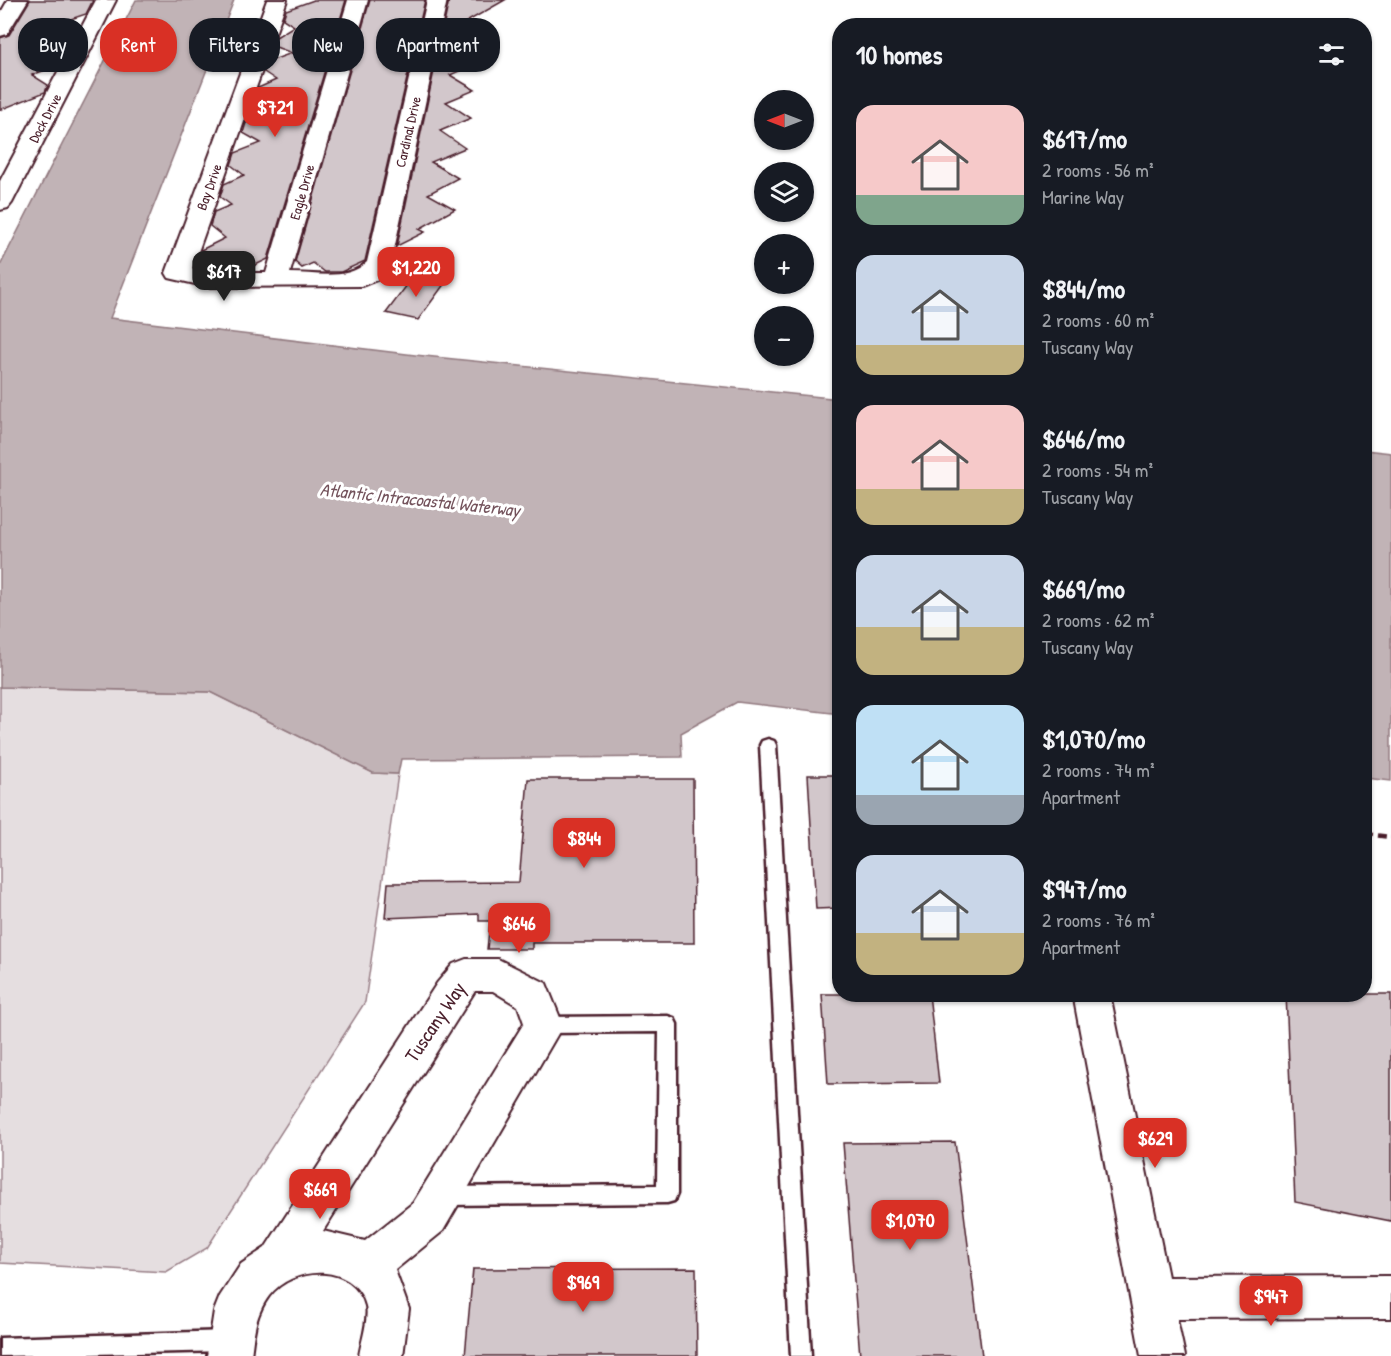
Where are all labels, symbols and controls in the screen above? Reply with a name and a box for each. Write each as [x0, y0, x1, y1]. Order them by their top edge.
chip: Buy [18, 18, 88, 72]
chip: Rent [100, 18, 177, 72]
chip: Filters [189, 18, 280, 72]
chip: New [292, 18, 364, 72]
chip: Apartment [376, 18, 500, 72]
text: 10 homes [856, 37, 943, 72]
icon: filters [1315, 38, 1348, 71]
pin: $721 [239, 87, 311, 138]
street label: Dock Drive [24, 89, 66, 146]
north arrow [754, 90, 814, 150]
map controls [754, 90, 814, 366]
text: $721 [257, 93, 293, 120]
street label: Cardinal Drive [390, 94, 425, 169]
text: $617/mo [1042, 121, 1127, 156]
icon: home [904, 129, 976, 201]
text: 2 rooms · 56 m² [1042, 156, 1154, 183]
street label: Bay Drive [191, 161, 227, 213]
street label: Eagle Drive [285, 162, 320, 222]
button: layers [754, 162, 814, 222]
text: Marine Way [1042, 183, 1124, 210]
button: + [754, 234, 814, 294]
pin: $1,220 [367, 247, 465, 298]
pin: $617 [188, 251, 260, 302]
text: $1,220 [391, 253, 441, 280]
text: $617 [206, 257, 242, 284]
text: $844/mo [1042, 271, 1125, 306]
icon: home [904, 279, 976, 351]
button: − [754, 306, 814, 366]
text: 2 rooms · 60 m² [1042, 306, 1154, 333]
text: Tuscany Way [1042, 333, 1133, 360]
text: $646/mo [1042, 421, 1125, 456]
icon: home [904, 429, 976, 501]
text: 2 rooms · 54 m² [1042, 456, 1153, 483]
water label: Atlantic Intracoastal Waterway [319, 477, 524, 523]
text: Tuscany Way [1042, 483, 1133, 510]
text: $669/mo [1042, 571, 1125, 606]
icon: home [904, 579, 976, 651]
text: 2 rooms · 62 m² [1042, 606, 1154, 633]
text: Tuscany Way [1042, 633, 1133, 660]
text: $1,070/mo [1042, 721, 1145, 756]
icon: home [904, 729, 976, 801]
text: 2 rooms · 74 m² [1042, 756, 1154, 783]
text: Apartment [1042, 783, 1120, 810]
pin: $844 [548, 818, 620, 869]
text: $844 [567, 824, 601, 851]
text: $947/mo [1042, 871, 1127, 906]
icon: home [904, 879, 976, 951]
pin: $646 [483, 903, 555, 954]
text: 2 rooms · 76 m² [1042, 906, 1155, 933]
text: $646 [502, 909, 536, 936]
text: Apartment [1042, 933, 1120, 960]
street label: Tuscany Way [398, 976, 471, 1067]
pin: $629 [1119, 1118, 1191, 1169]
text: $629 [1138, 1124, 1172, 1151]
pin: $669 [284, 1169, 356, 1220]
text: $669 [303, 1175, 337, 1202]
pin: $1,070 [861, 1200, 959, 1251]
text: $1,070 [885, 1206, 935, 1233]
pin: $969 [547, 1262, 619, 1313]
text: $969 [567, 1268, 599, 1295]
pin: $947 [1235, 1276, 1307, 1327]
text: $947 [1254, 1282, 1288, 1309]

